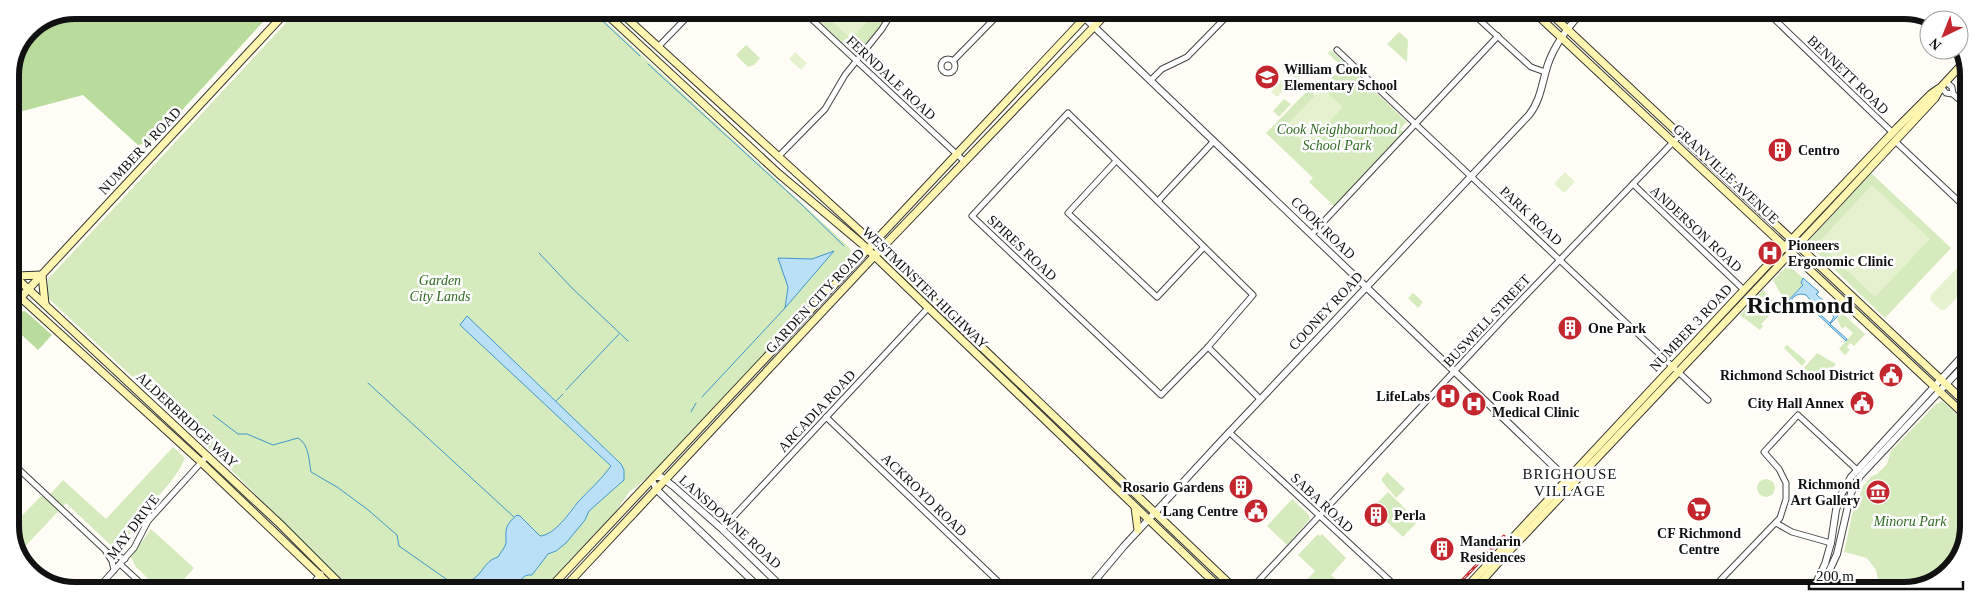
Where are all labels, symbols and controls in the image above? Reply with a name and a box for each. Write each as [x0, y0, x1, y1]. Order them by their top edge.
north arrow [1919, 10, 1969, 60]
street label: FERNDALE ROAD [843, 33, 939, 123]
street label: BENNETT ROAD [1804, 33, 1892, 117]
text: N [1927, 35, 1944, 53]
place label: William Cook Elementary School [1284, 62, 1397, 93]
school or university icon: William Cook Elementary School [1254, 64, 1280, 90]
street label: NUMBER 4 ROAD [96, 104, 184, 198]
street label: GRANVILLE AVENUE [1670, 121, 1782, 227]
park label: Cook Neighbourhood School Park [1277, 122, 1398, 153]
building icon: Centro [1767, 137, 1793, 163]
place label: Centro [1798, 143, 1840, 158]
street label: PARK ROAD [1497, 183, 1565, 249]
street label: ANDERSON ROAD [1647, 183, 1745, 275]
street label: COOK ROAD [1288, 194, 1358, 262]
street label: SPIRES ROAD [984, 212, 1060, 284]
street label: WESTMINSTER HIGHWAY [859, 224, 991, 352]
place label: Pioneers Ergonomic Clinic [1788, 238, 1893, 269]
hospital icon: Pioneers Ergonomic Clinic [1757, 240, 1783, 266]
street label: GARDEN CITY ROAD [763, 246, 867, 356]
street label: COONEY ROAD [1286, 269, 1366, 353]
street label: BUSWELL STREET [1440, 272, 1534, 370]
park label: Garden City Lands [409, 273, 471, 304]
street label: NUMBER 3 ROAD [1647, 281, 1735, 375]
district label: Richmond [1747, 292, 1854, 318]
building icon: One Park [1557, 315, 1583, 341]
place label: One Park [1588, 321, 1646, 336]
public building icon: Richmond School District [1878, 362, 1904, 388]
street label: ARCADIA ROAD [775, 367, 859, 455]
place label: Richmond School District [1720, 368, 1874, 383]
street label: ALDERBRIDGE WAY [133, 369, 241, 471]
hospital icon: LifeLabs [1435, 383, 1461, 409]
place label: LifeLabs [1376, 389, 1431, 404]
place label: Cook Road Medical Clinic [1492, 389, 1580, 420]
public building icon: City Hall Annex [1849, 390, 1875, 416]
hospital icon: Cook Road Medical Clinic [1461, 391, 1487, 417]
place label: City Hall Annex [1748, 396, 1844, 411]
street label: ACKROYD ROAD [878, 451, 970, 539]
district label: BRIGHOUSE VILLAGE [1523, 466, 1617, 499]
street label: SABA ROAD [1288, 470, 1356, 536]
street label: LANSDOWNE ROAD [676, 472, 784, 572]
building icon: Rosario Gardens [1228, 474, 1254, 500]
place label: Richmond Art Gallery [1790, 477, 1860, 508]
museum icon: Richmond Art Gallery [1865, 479, 1891, 505]
place label: Rosario Gardens [1123, 480, 1225, 495]
street label: MAY DRIVE [104, 492, 162, 562]
supermarket icon: CF Richmond Centre [1686, 496, 1712, 522]
public building icon: Lang Centre [1243, 498, 1269, 524]
building icon: Perla [1363, 502, 1389, 528]
place label: Lang Centre [1162, 504, 1238, 519]
place label: Perla [1394, 508, 1426, 523]
park label: Minoru Park [1873, 514, 1947, 529]
place label: CF Richmond Centre [1657, 526, 1741, 557]
place label: Mandarin Residences [1460, 534, 1526, 565]
building icon: Mandarin Residences [1429, 536, 1455, 562]
scale bar [1809, 558, 1963, 590]
text: 200 m [1816, 568, 1854, 584]

